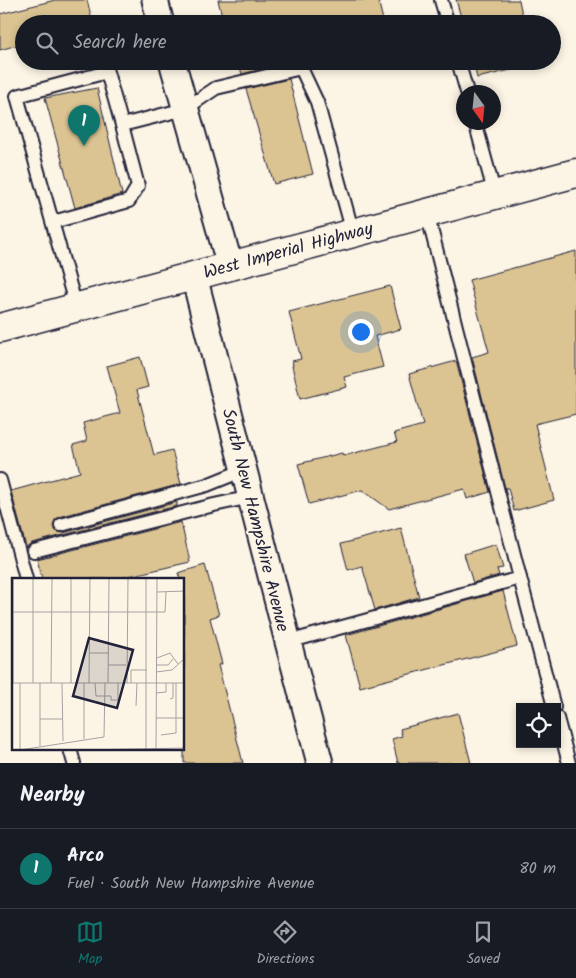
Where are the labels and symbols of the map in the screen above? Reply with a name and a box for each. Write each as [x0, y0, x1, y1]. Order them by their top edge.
north arrow [456, 85, 501, 130]
pin: 1 [68, 105, 100, 146]
street label: West Imperial Highway [200, 215, 377, 288]
your location [348, 319, 374, 345]
street label: South New Hampshire Avenue [213, 406, 296, 635]
inset map [12, 578, 185, 750]

